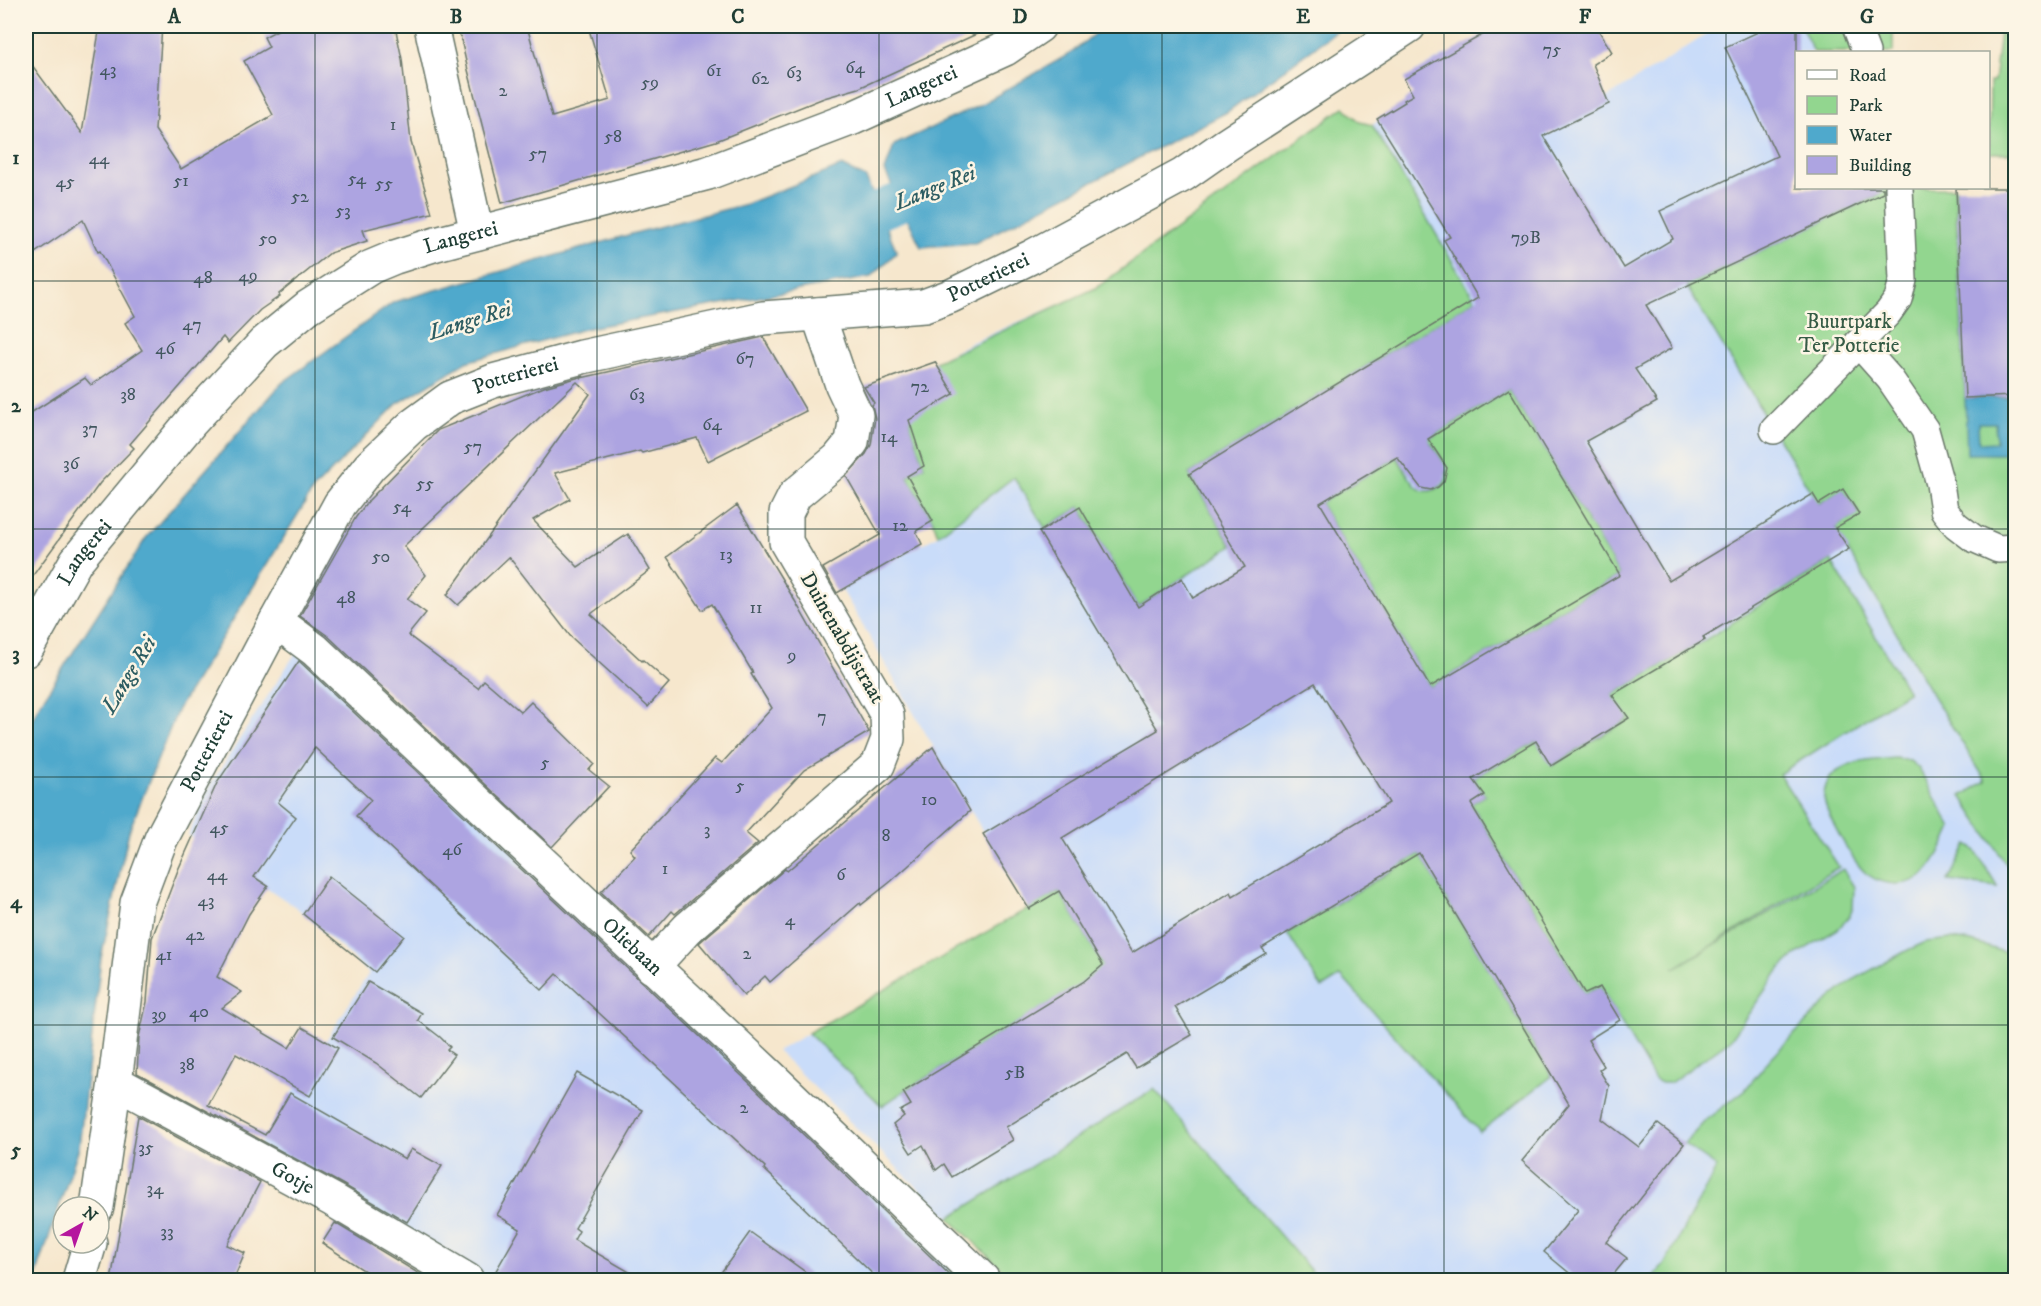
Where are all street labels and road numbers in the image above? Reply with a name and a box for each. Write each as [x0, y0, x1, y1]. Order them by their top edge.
street label: Langerei [882, 59, 961, 114]
street label: Langerei [420, 215, 501, 260]
street label: Potterierei [943, 247, 1034, 309]
street label: Potterierei [469, 351, 561, 401]
street label: Langerei [52, 514, 118, 590]
street label: Duinenabdijstraat [794, 568, 890, 709]
street label: Potterierei [175, 706, 239, 796]
street label: Oliebaan [596, 912, 668, 982]
street label: Gotje [266, 1156, 319, 1201]

